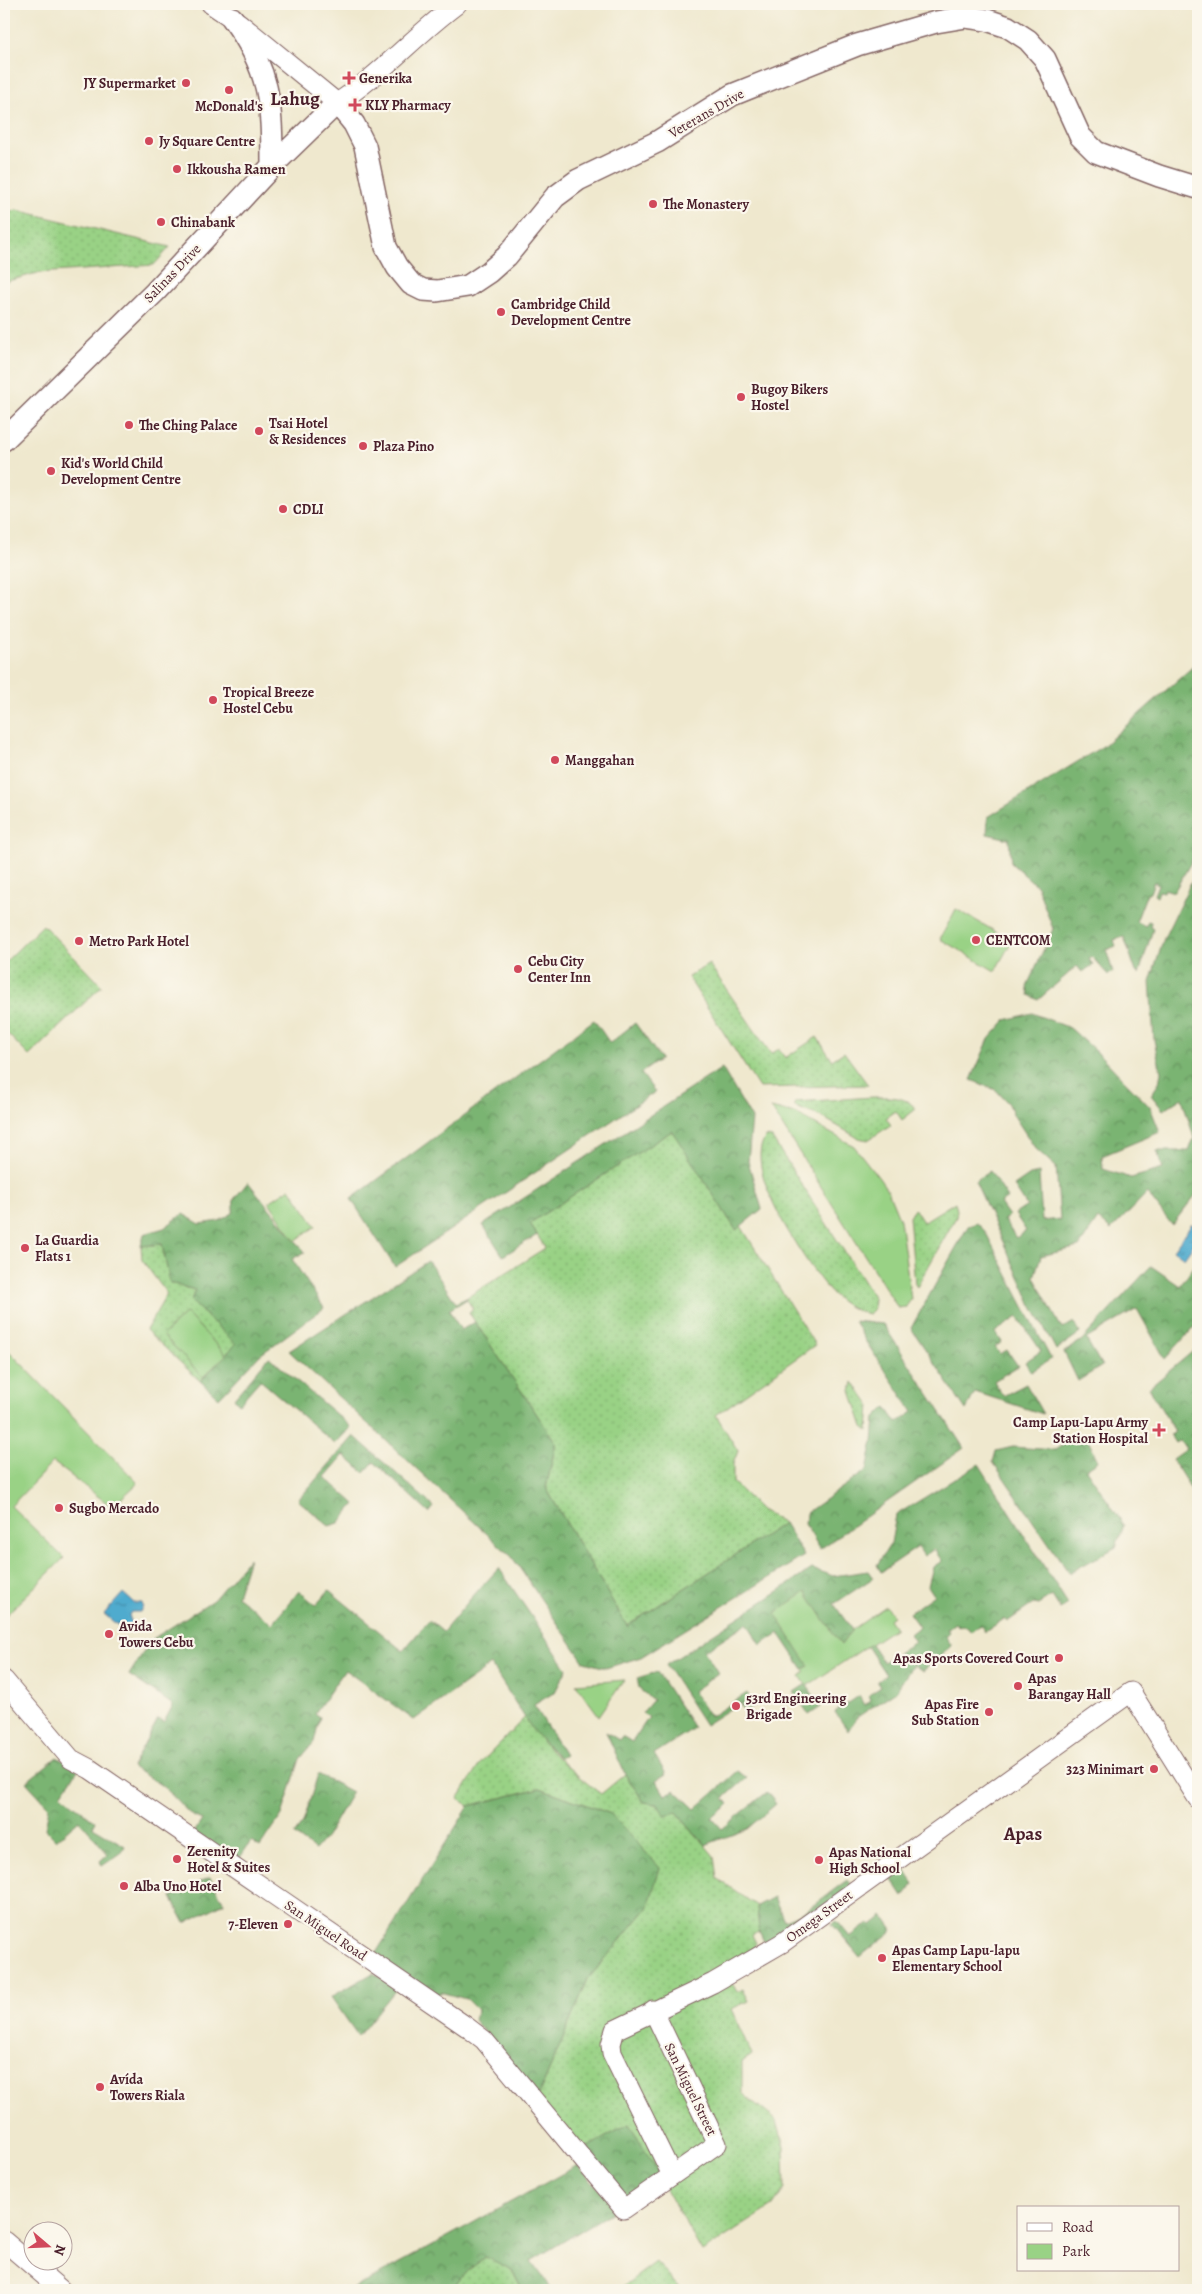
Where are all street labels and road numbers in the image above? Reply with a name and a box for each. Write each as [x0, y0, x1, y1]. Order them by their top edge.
street label: Veterans Drive [664, 84, 747, 143]
street label: Salinas Drive [139, 240, 205, 307]
street label: Omega Street [782, 1886, 857, 1947]
street label: San Miguel Road [281, 1896, 371, 1965]
street label: San Miguel Street [660, 2040, 721, 2139]

